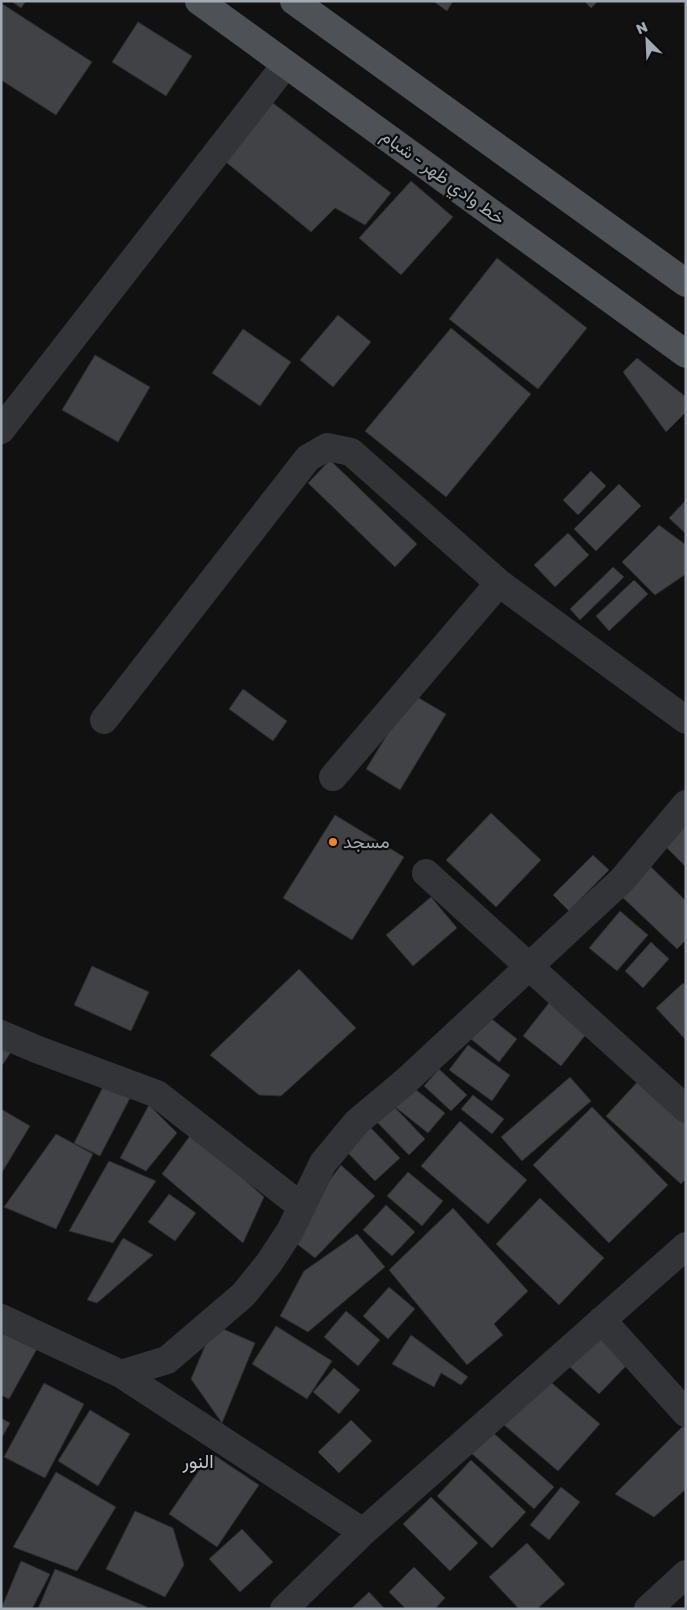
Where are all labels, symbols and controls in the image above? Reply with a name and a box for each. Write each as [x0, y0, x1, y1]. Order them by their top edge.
north arrow [622, 15, 672, 65]
text: N [633, 18, 650, 38]
street label: خط وادي ظهر - شبام [374, 124, 510, 233]
place label: مسجد [343, 830, 390, 852]
marker: مسجد [327, 836, 339, 848]
district label: النور [181, 1449, 214, 1473]

